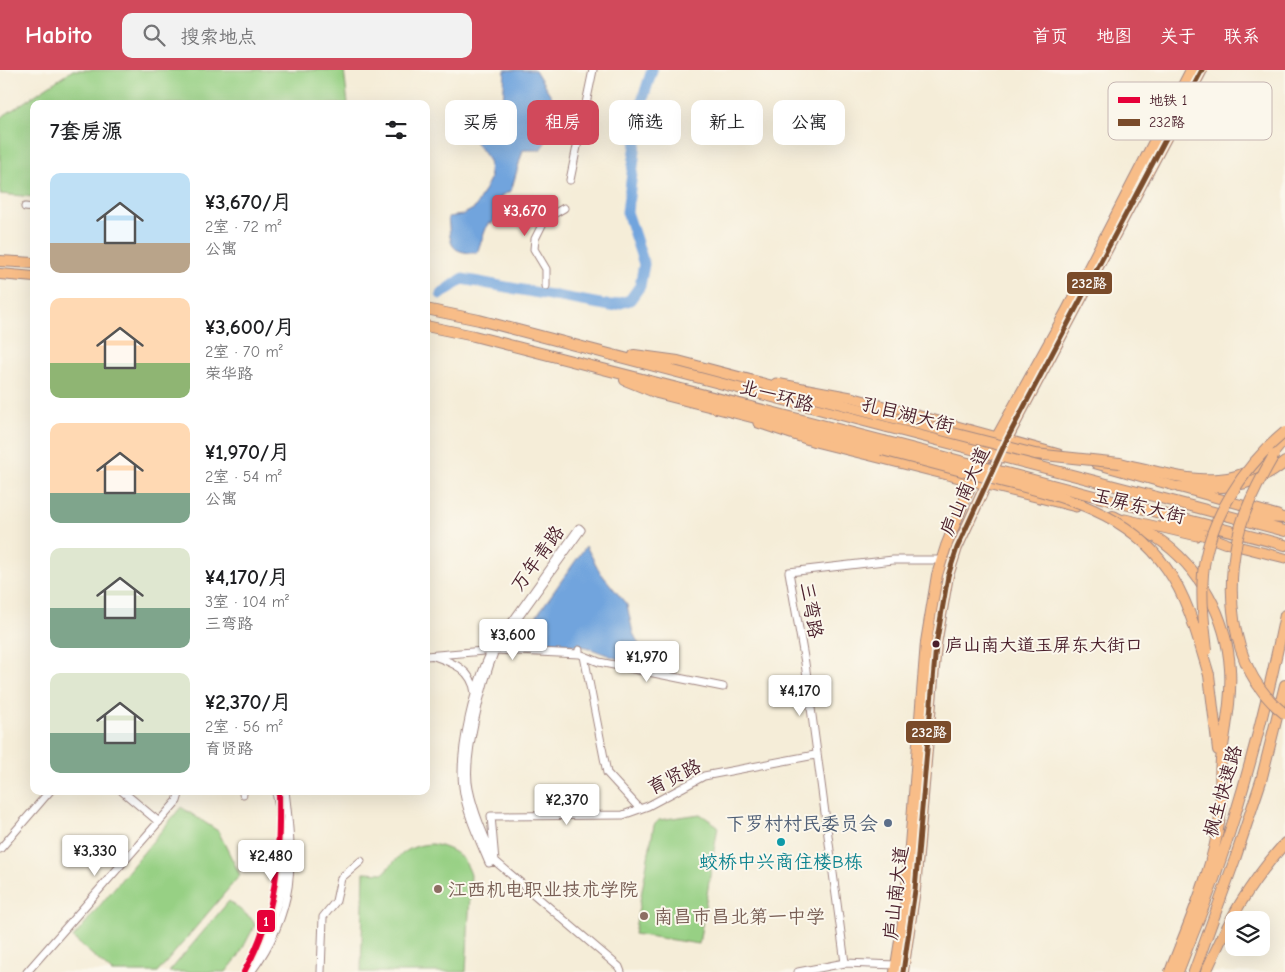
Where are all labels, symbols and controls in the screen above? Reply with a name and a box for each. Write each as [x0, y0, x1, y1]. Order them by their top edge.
search box [122, 13, 472, 58]
text: Habito [25, 21, 92, 49]
icon: search [140, 21, 168, 49]
text: 搜索地点 [180, 26, 256, 48]
text: 首页 [1032, 26, 1068, 47]
text: 地图 [1096, 26, 1132, 47]
text: 关于 [1160, 26, 1196, 47]
text: 联系 [1224, 26, 1260, 47]
legend [1108, 82, 1272, 140]
text: 地铁 1 [1149, 92, 1187, 109]
chip: 买房 [445, 100, 517, 145]
chip: 租房 [527, 100, 599, 145]
chip: 筛选 [609, 100, 681, 145]
chip: 新上 [691, 100, 763, 145]
chip: 公寓 [773, 100, 845, 145]
text: 232路 [1149, 114, 1185, 131]
icon: filters [382, 116, 410, 144]
text: 7套房源 [50, 119, 122, 143]
text: ¥3,670/月 [205, 190, 292, 214]
icon: home [90, 193, 150, 253]
pin: ¥3,670 [484, 194, 566, 237]
text: ¥3,670 [503, 202, 547, 220]
text: 2室 · 72 m² [205, 218, 281, 236]
text: 公寓 [205, 240, 237, 258]
line badge: 232路 [1066, 271, 1113, 295]
text: 232路 [1072, 275, 1106, 292]
text: ¥3,600/月 [205, 315, 295, 339]
icon: home [90, 318, 150, 378]
text: 2室 · 70 m² [205, 343, 283, 361]
text: 荣华路 [205, 365, 253, 383]
street label: 北一环路 [737, 376, 816, 416]
street label: 孔目湖大街 [859, 393, 957, 437]
text: ¥1,970/月 [205, 440, 290, 464]
icon: home [90, 443, 150, 503]
street label: 庐山南大道 [936, 444, 994, 539]
text: 2室 · 54 m² [205, 468, 282, 486]
street label: 玉屏东大街 [1090, 484, 1188, 528]
text: 公寓 [205, 490, 237, 508]
street label: 万年青路 [507, 521, 569, 596]
text: ¥4,170/月 [205, 565, 289, 589]
icon: home [90, 568, 150, 628]
street label: 三弯路 [795, 580, 827, 640]
text: 3室 · 104 m² [205, 593, 289, 611]
text: 三弯路 [205, 615, 253, 633]
pin: ¥3,600 [472, 618, 554, 661]
text: ¥3,600 [490, 626, 536, 644]
place label: 庐山南大道玉屏东大街口 [945, 635, 1143, 656]
marker: 庐山南大道玉屏东大街口 [931, 639, 941, 649]
pin: ¥1,970 [606, 640, 688, 683]
text: ¥1,970 [626, 648, 668, 666]
pin: ¥4,170 [759, 674, 841, 717]
text: ¥4,170 [779, 682, 821, 700]
text: ¥2,370/月 [205, 690, 292, 714]
icon: home [90, 693, 150, 753]
text: 2室 · 56 m² [205, 718, 283, 736]
line badge: 232路 [905, 720, 952, 744]
text: 232路 [912, 724, 946, 741]
text: 育贤路 [205, 740, 253, 758]
street label: 枫生快速路 [1199, 743, 1247, 840]
street label: 育贤路 [644, 755, 705, 799]
pin: ¥2,370 [526, 784, 608, 826]
text: ¥2,370 [545, 791, 589, 809]
place label: 下罗村村民委员会 [726, 813, 878, 835]
marker: 下罗村村民委员会 [882, 817, 894, 829]
pin: ¥3,330 [54, 834, 136, 877]
marker: 蛟桥中兴商住楼B栋 [775, 836, 787, 848]
pin: ¥2,480 [230, 840, 312, 882]
text: ¥3,330 [73, 842, 117, 860]
street label: 庐山南大道 [879, 845, 913, 942]
text: ¥2,480 [249, 847, 293, 865]
place label: 蛟桥中兴商住楼B栋 [699, 851, 863, 873]
place label: 江西机电职业技术学院 [448, 879, 638, 901]
marker: 江西机电职业技术学院 [432, 883, 444, 895]
place label: 南昌市昌北第一中学 [654, 906, 825, 928]
line badge: 1 [256, 909, 276, 933]
marker: 南昌市昌北第一中学 [638, 910, 650, 922]
map controls [1225, 911, 1270, 956]
button: layers [1225, 911, 1270, 956]
text: 1 [263, 913, 269, 930]

